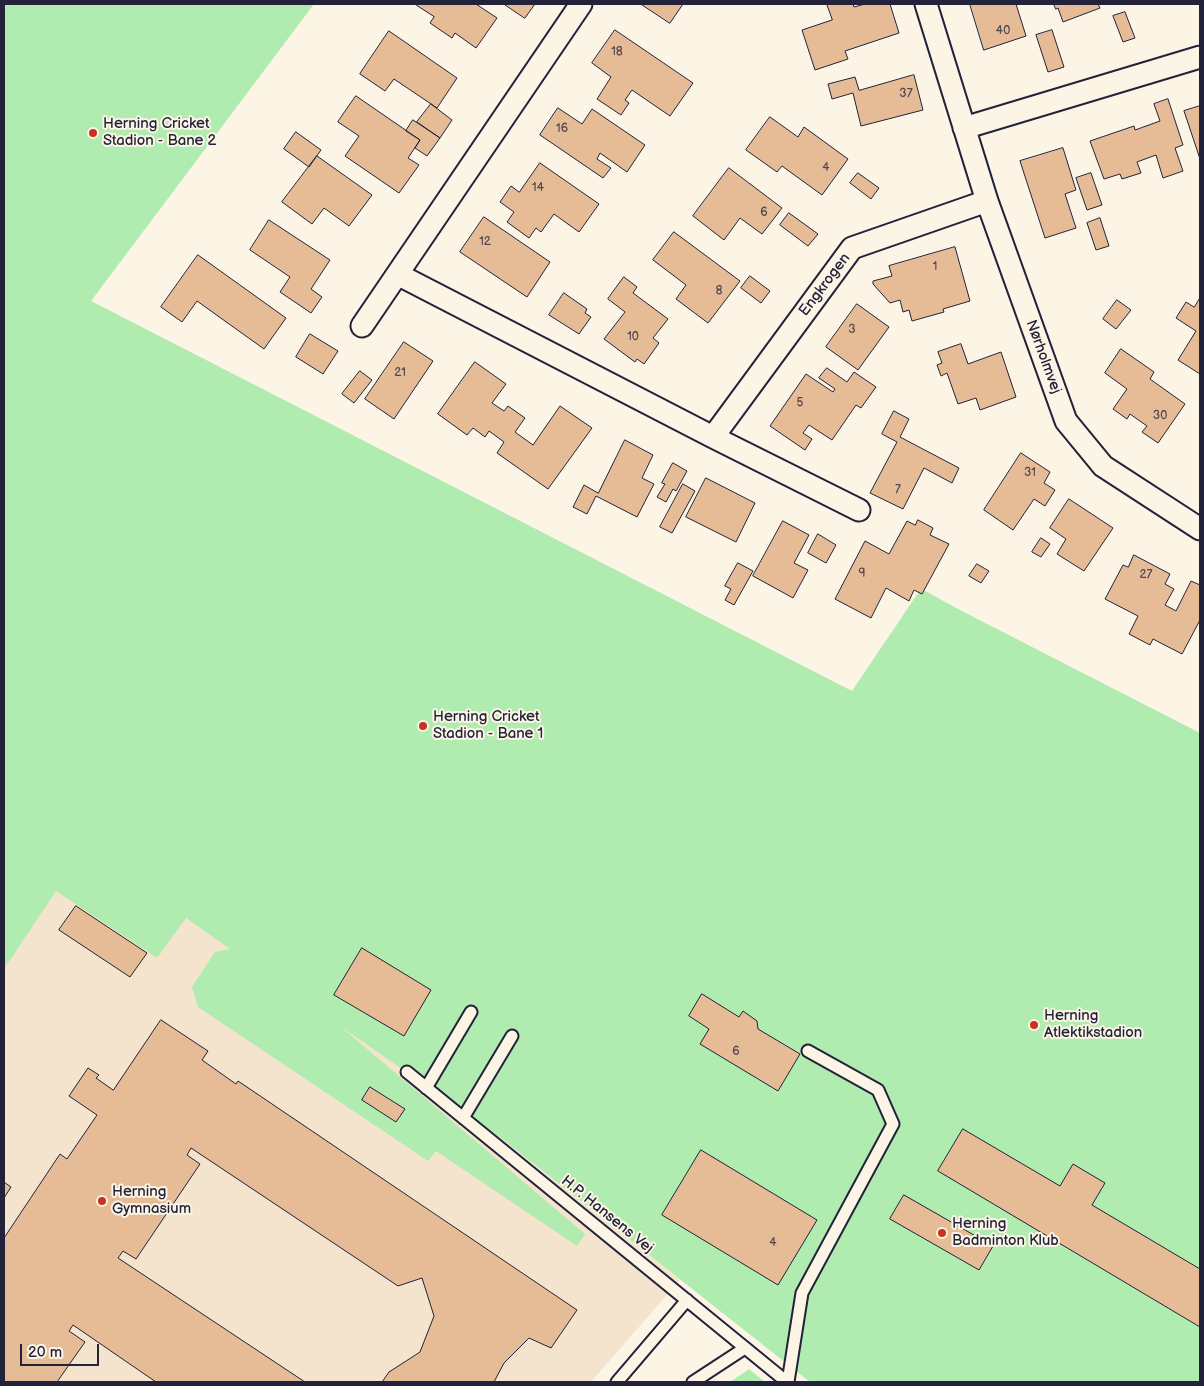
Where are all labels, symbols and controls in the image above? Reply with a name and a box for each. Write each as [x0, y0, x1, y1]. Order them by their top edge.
house number: 40 [996, 24, 1010, 38]
house number: 18 [611, 45, 623, 59]
house number: 37 [899, 87, 913, 101]
place label: Herning Cricket Stadion - Bane 2 [103, 115, 216, 150]
house number: 16 [556, 122, 568, 136]
marker: Herning Cricket Stadion - Bane 2 [87, 127, 99, 139]
house number: 4 [822, 161, 830, 175]
house number: 14 [532, 181, 544, 195]
house number: 6 [760, 206, 768, 220]
house number: 12 [479, 235, 491, 249]
street label: Engkrogen [796, 250, 854, 320]
house number: 1 [933, 260, 937, 274]
house number: 8 [716, 284, 722, 298]
street label: Nørholmvej [1021, 318, 1065, 396]
house number: 3 [848, 323, 856, 337]
house number: 10 [627, 330, 639, 344]
house number: 21 [394, 366, 406, 380]
house number: 5 [797, 396, 803, 410]
house number: 30 [1153, 409, 1167, 423]
house number: 31 [1024, 466, 1036, 480]
house number: 7 [895, 483, 901, 497]
house number: 9 [859, 567, 865, 581]
house number: 27 [1140, 568, 1152, 582]
place label: Herning Cricket Stadion - Bane 1 [433, 708, 543, 743]
marker: Herning Cricket Stadion - Bane 1 [417, 720, 429, 732]
place label: Herning Atlektikstadion [1044, 1007, 1142, 1042]
marker: Herning Atlektikstadion [1028, 1019, 1040, 1031]
house number: 6 [732, 1045, 740, 1059]
street label: H.P. Hansens Vej [557, 1172, 657, 1258]
place label: Herning Gymnasium [112, 1183, 191, 1218]
marker: Herning Gymnasium [96, 1195, 108, 1207]
place label: Herning Badminton Klub [952, 1215, 1059, 1250]
marker: Herning Badminton Klub [936, 1227, 948, 1239]
house number: 4 [769, 1236, 777, 1250]
scale bar [22, 1334, 101, 1366]
text: 20 m [28, 1343, 62, 1362]

